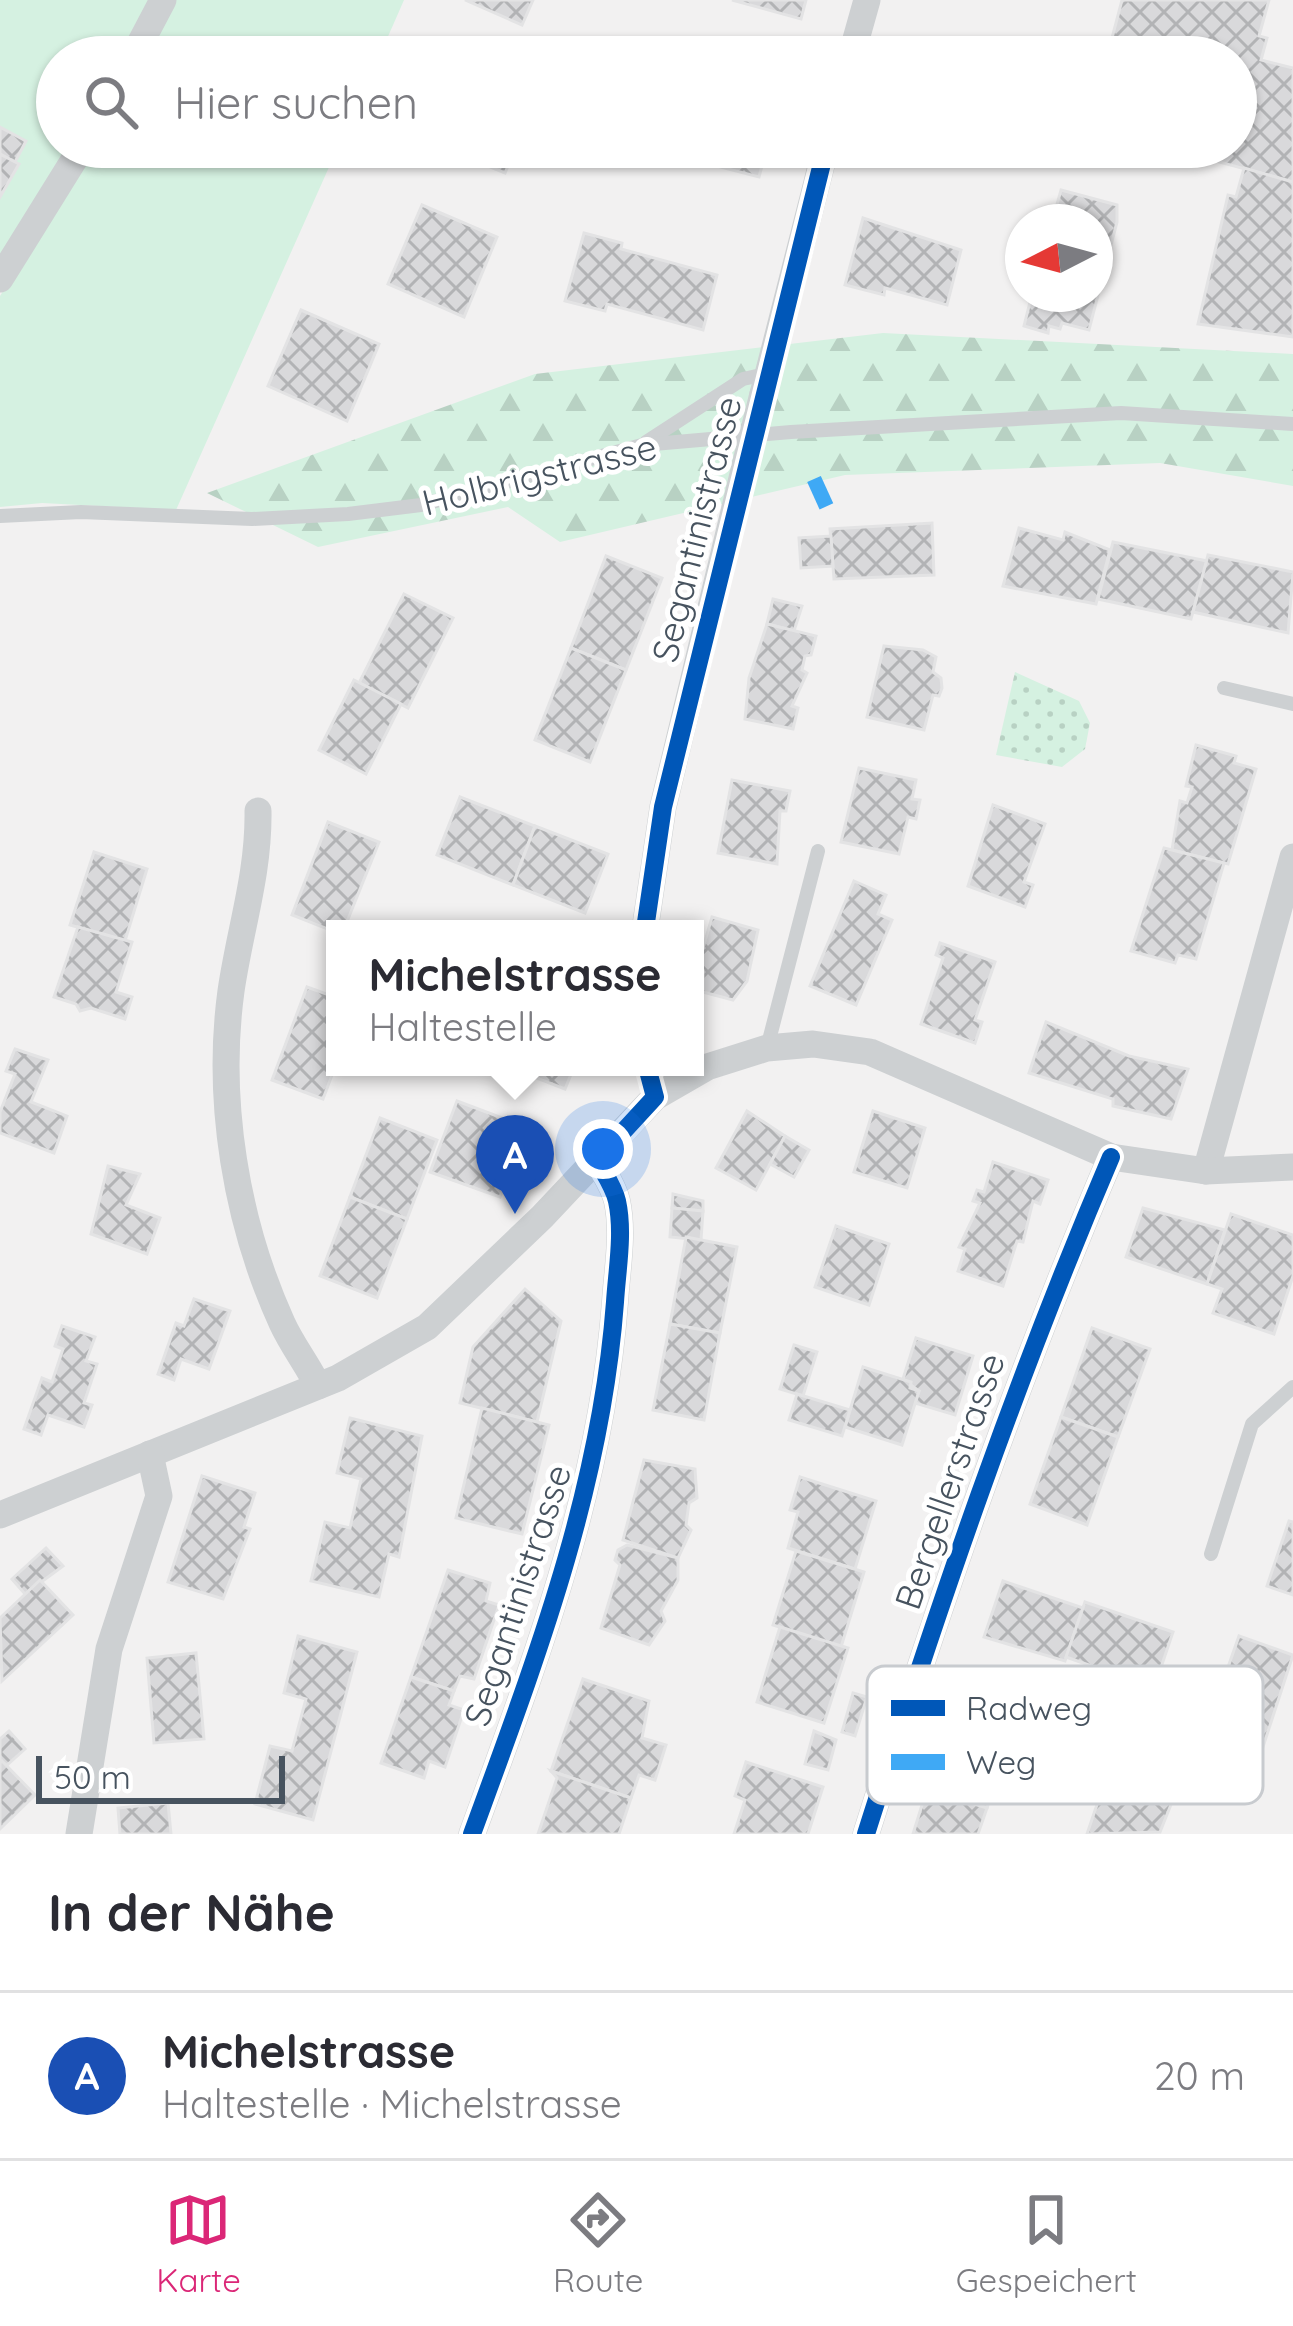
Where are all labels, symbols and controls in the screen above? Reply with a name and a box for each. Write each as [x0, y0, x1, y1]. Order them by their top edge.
search box [36, 36, 1257, 168]
icon: search [78, 69, 144, 135]
text: Hier suchen [174, 74, 418, 130]
north arrow [1005, 204, 1113, 312]
street label: Segantinistrasse [641, 392, 751, 666]
street label: Holbrigstrasse [417, 423, 661, 525]
popup [326, 920, 704, 1076]
text: Michelstrasse [368, 946, 662, 1002]
text: Haltestelle [368, 1002, 557, 1051]
pin: A [476, 1115, 554, 1214]
your location [573, 1119, 633, 1179]
street label: Bergellerstrasse [884, 1347, 1014, 1615]
street label: Segantinistrasse [454, 1459, 580, 1731]
legend [867, 1666, 1263, 1804]
text: Radweg [966, 1687, 1092, 1728]
text: Weg [966, 1741, 1036, 1782]
scale bar [36, 1750, 285, 1803]
text: 50 m [54, 1756, 131, 1797]
text: In der Nähe [48, 1880, 335, 1944]
text: Michelstrasse [162, 2023, 455, 2079]
text: A [75, 2051, 99, 2100]
text: 20 m [1154, 2051, 1245, 2100]
text: Haltestelle · Michelstrasse [162, 2079, 622, 2128]
tab: Karte [156, 2187, 241, 2300]
tab: Route [553, 2187, 643, 2300]
tab: Gespeichert [956, 2187, 1137, 2300]

